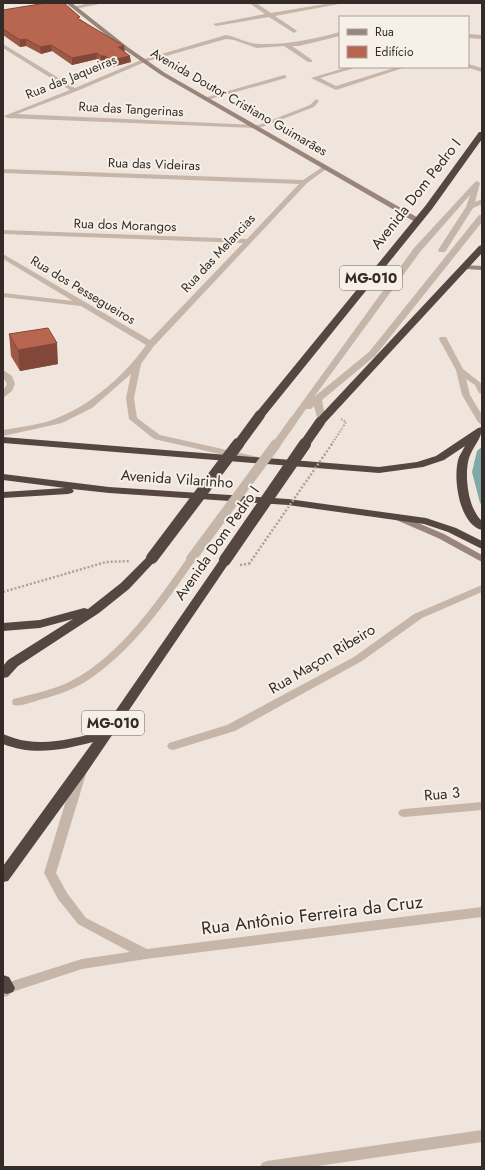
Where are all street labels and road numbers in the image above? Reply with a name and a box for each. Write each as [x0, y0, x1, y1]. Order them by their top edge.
street label: Avenida Doutor Cristiano Guimarães [147, 43, 331, 161]
street label: Rua das Jaqueiras [23, 50, 119, 104]
street label: Rua das Tangerinas [78, 97, 184, 121]
street label: Avenida Dom Pedro I [366, 134, 466, 254]
street label: Rua das Videiras [107, 153, 201, 175]
street label: Rua das Melancias [176, 209, 260, 297]
street label: Rua dos Morangos [73, 214, 177, 236]
street label: Rua dos Pessegueiros [27, 251, 139, 329]
road number: MG-010 [340, 266, 402, 290]
street label: Avenida Vilarinho [120, 464, 234, 494]
street label: Avenida Dom Pedro I [169, 481, 265, 605]
street label: Rua Maçon Ribeiro [265, 618, 379, 700]
road number: MG-010 [82, 711, 144, 735]
street label: Rua 3 [423, 781, 461, 807]
street label: Rua Antônio Ferreira da Cruz [200, 888, 425, 941]

